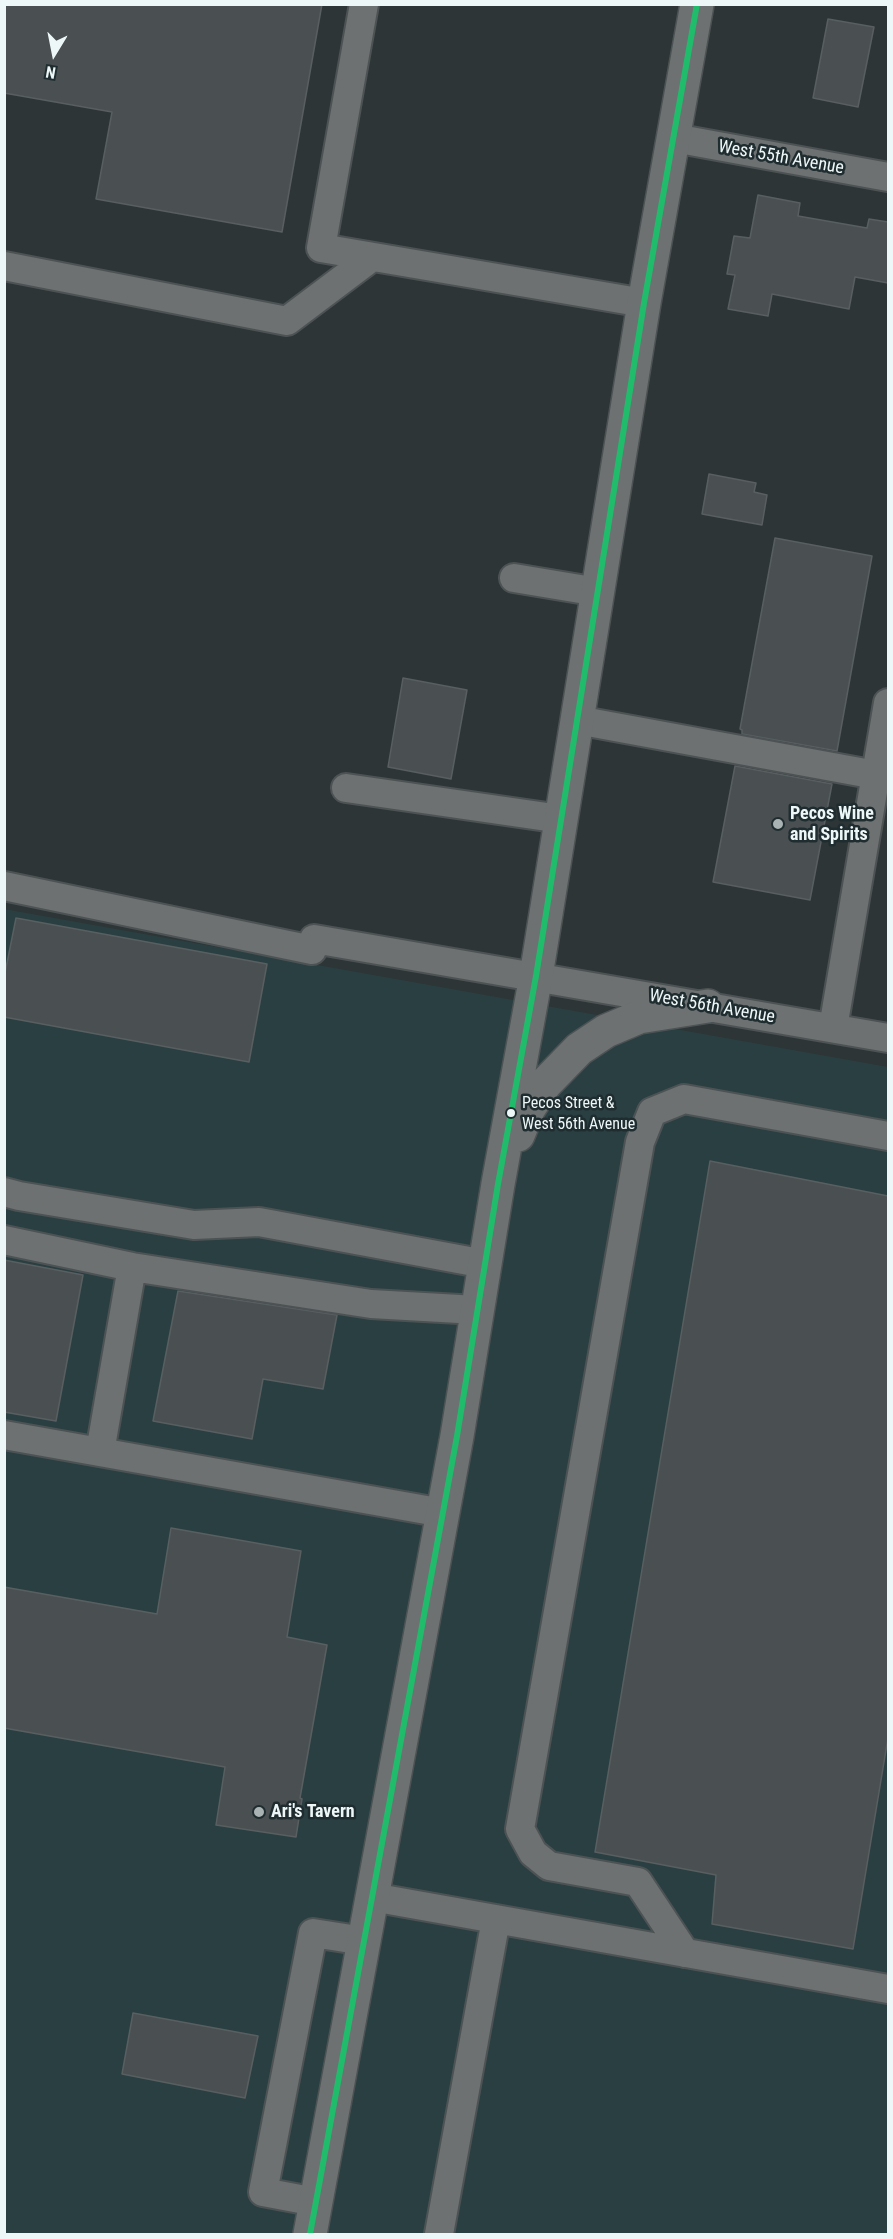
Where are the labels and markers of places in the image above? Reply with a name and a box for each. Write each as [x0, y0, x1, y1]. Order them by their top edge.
place label: Pecos Wine and Spirits [790, 803, 874, 846]
marker: Pecos Wine and Spirits [771, 817, 785, 831]
place label: Pecos Street & West 56th Avenue [522, 1094, 635, 1132]
marker: Pecos Street & West 56th Avenue [505, 1107, 517, 1119]
place label: Ari's Tavern [271, 1801, 355, 1823]
marker: Ari's Tavern [252, 1805, 266, 1819]

